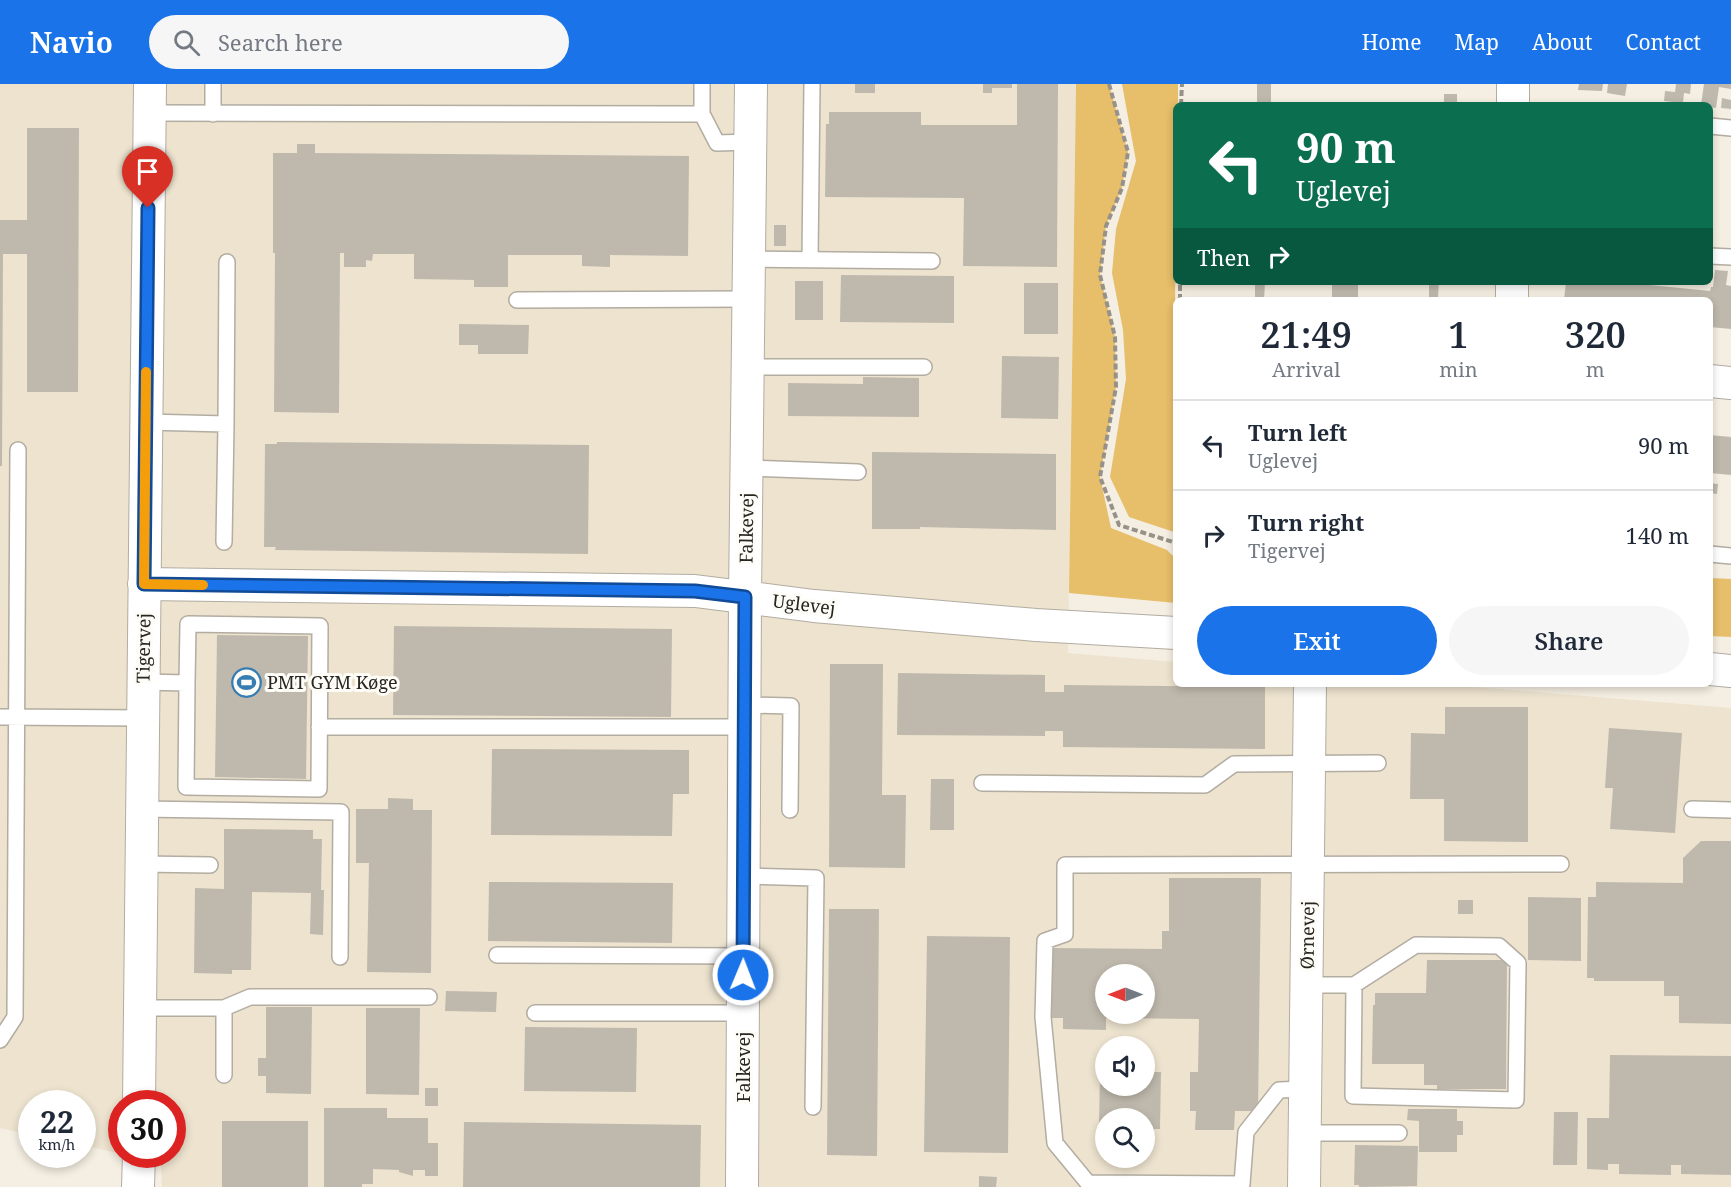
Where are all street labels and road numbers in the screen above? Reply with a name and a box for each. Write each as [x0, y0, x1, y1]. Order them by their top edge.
street label: Falkevej [733, 492, 759, 564]
street label: Uglevej [771, 588, 837, 620]
street label: Tigervej [130, 613, 156, 683]
street label: Ørnevej [1294, 901, 1320, 969]
street label: Falkevej [731, 1032, 755, 1102]

